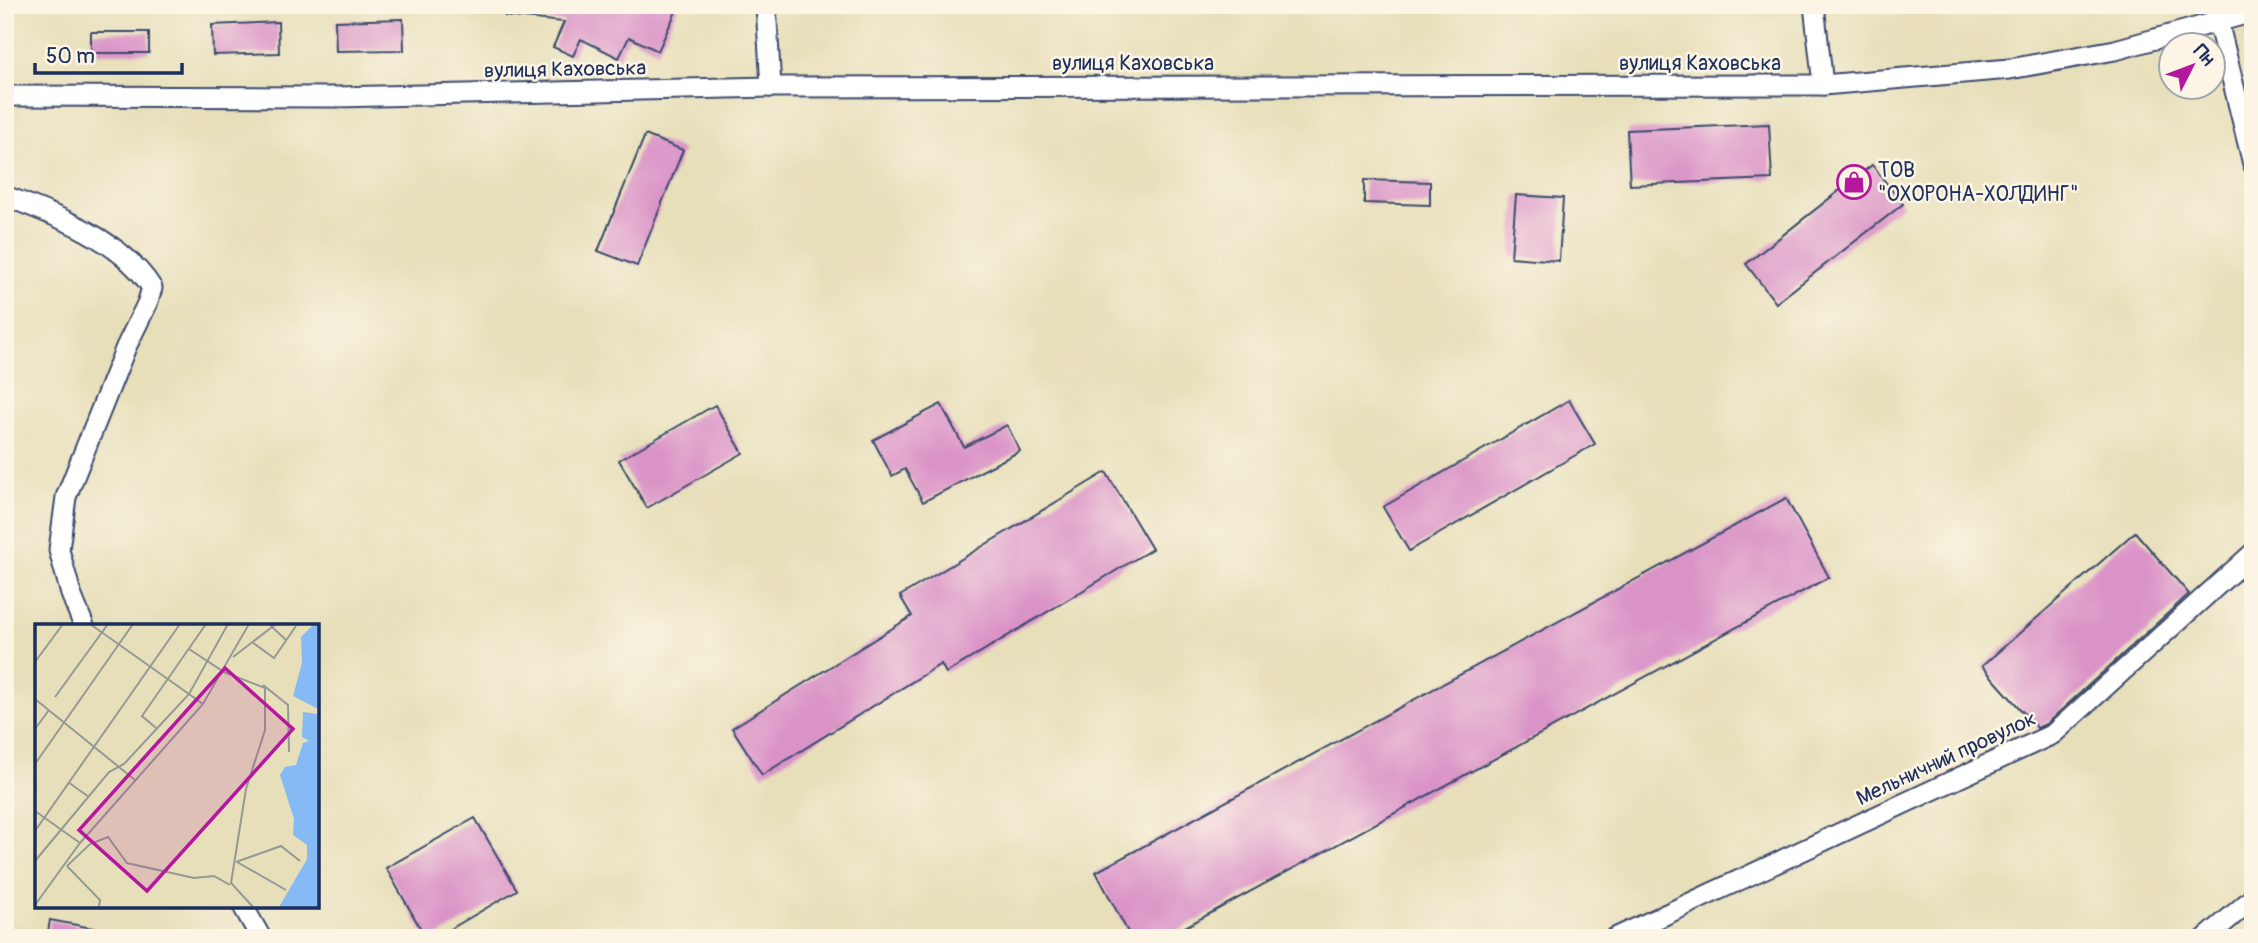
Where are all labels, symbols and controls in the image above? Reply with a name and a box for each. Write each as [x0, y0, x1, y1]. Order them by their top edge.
scale bar [35, 32, 182, 76]
north arrow [2156, 32, 2226, 102]
text: Пн [2188, 40, 2220, 71]
text: 50 m [46, 43, 95, 70]
street label: вулиця Каховська [1052, 50, 1214, 77]
street label: вулиця Каховська [1619, 50, 1781, 77]
street label: вулиця Каховська [484, 55, 646, 84]
place label: ТОВ "ОХОРОНА-ХОЛДИНГ" [1878, 157, 2078, 208]
shop icon: ТОВ "ОХОРОНА-ХОЛДИНГ" [1835, 163, 1873, 201]
inset map [35, 624, 318, 908]
street label: Мельничний провулок [1852, 705, 2041, 812]

